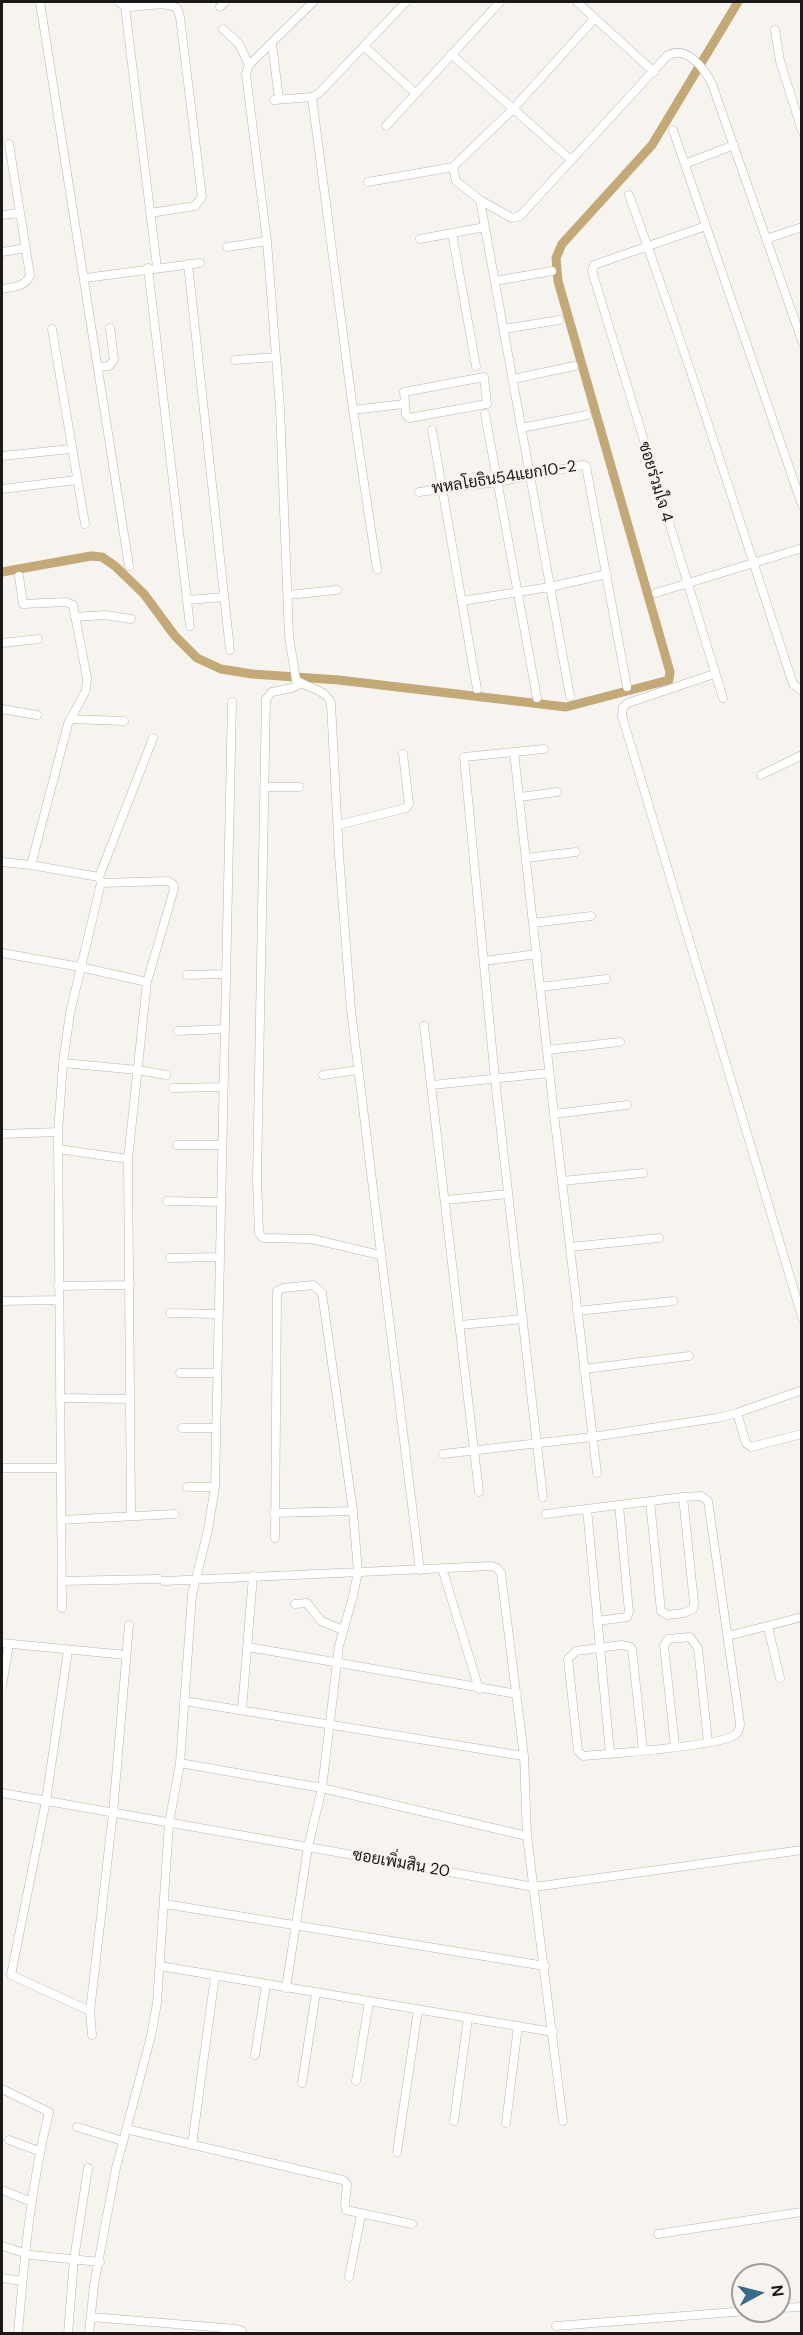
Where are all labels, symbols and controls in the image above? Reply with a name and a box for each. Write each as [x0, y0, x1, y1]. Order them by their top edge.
street label: ซอยร่วมใจ 4 [634, 439, 676, 525]
street label: พหลโยธิน54แยก10-2 [430, 457, 578, 499]
street label: ซอยเพิ่มสิน 20 [351, 1846, 451, 1882]
north arrow [731, 2263, 791, 2323]
text: N [766, 2284, 789, 2298]

